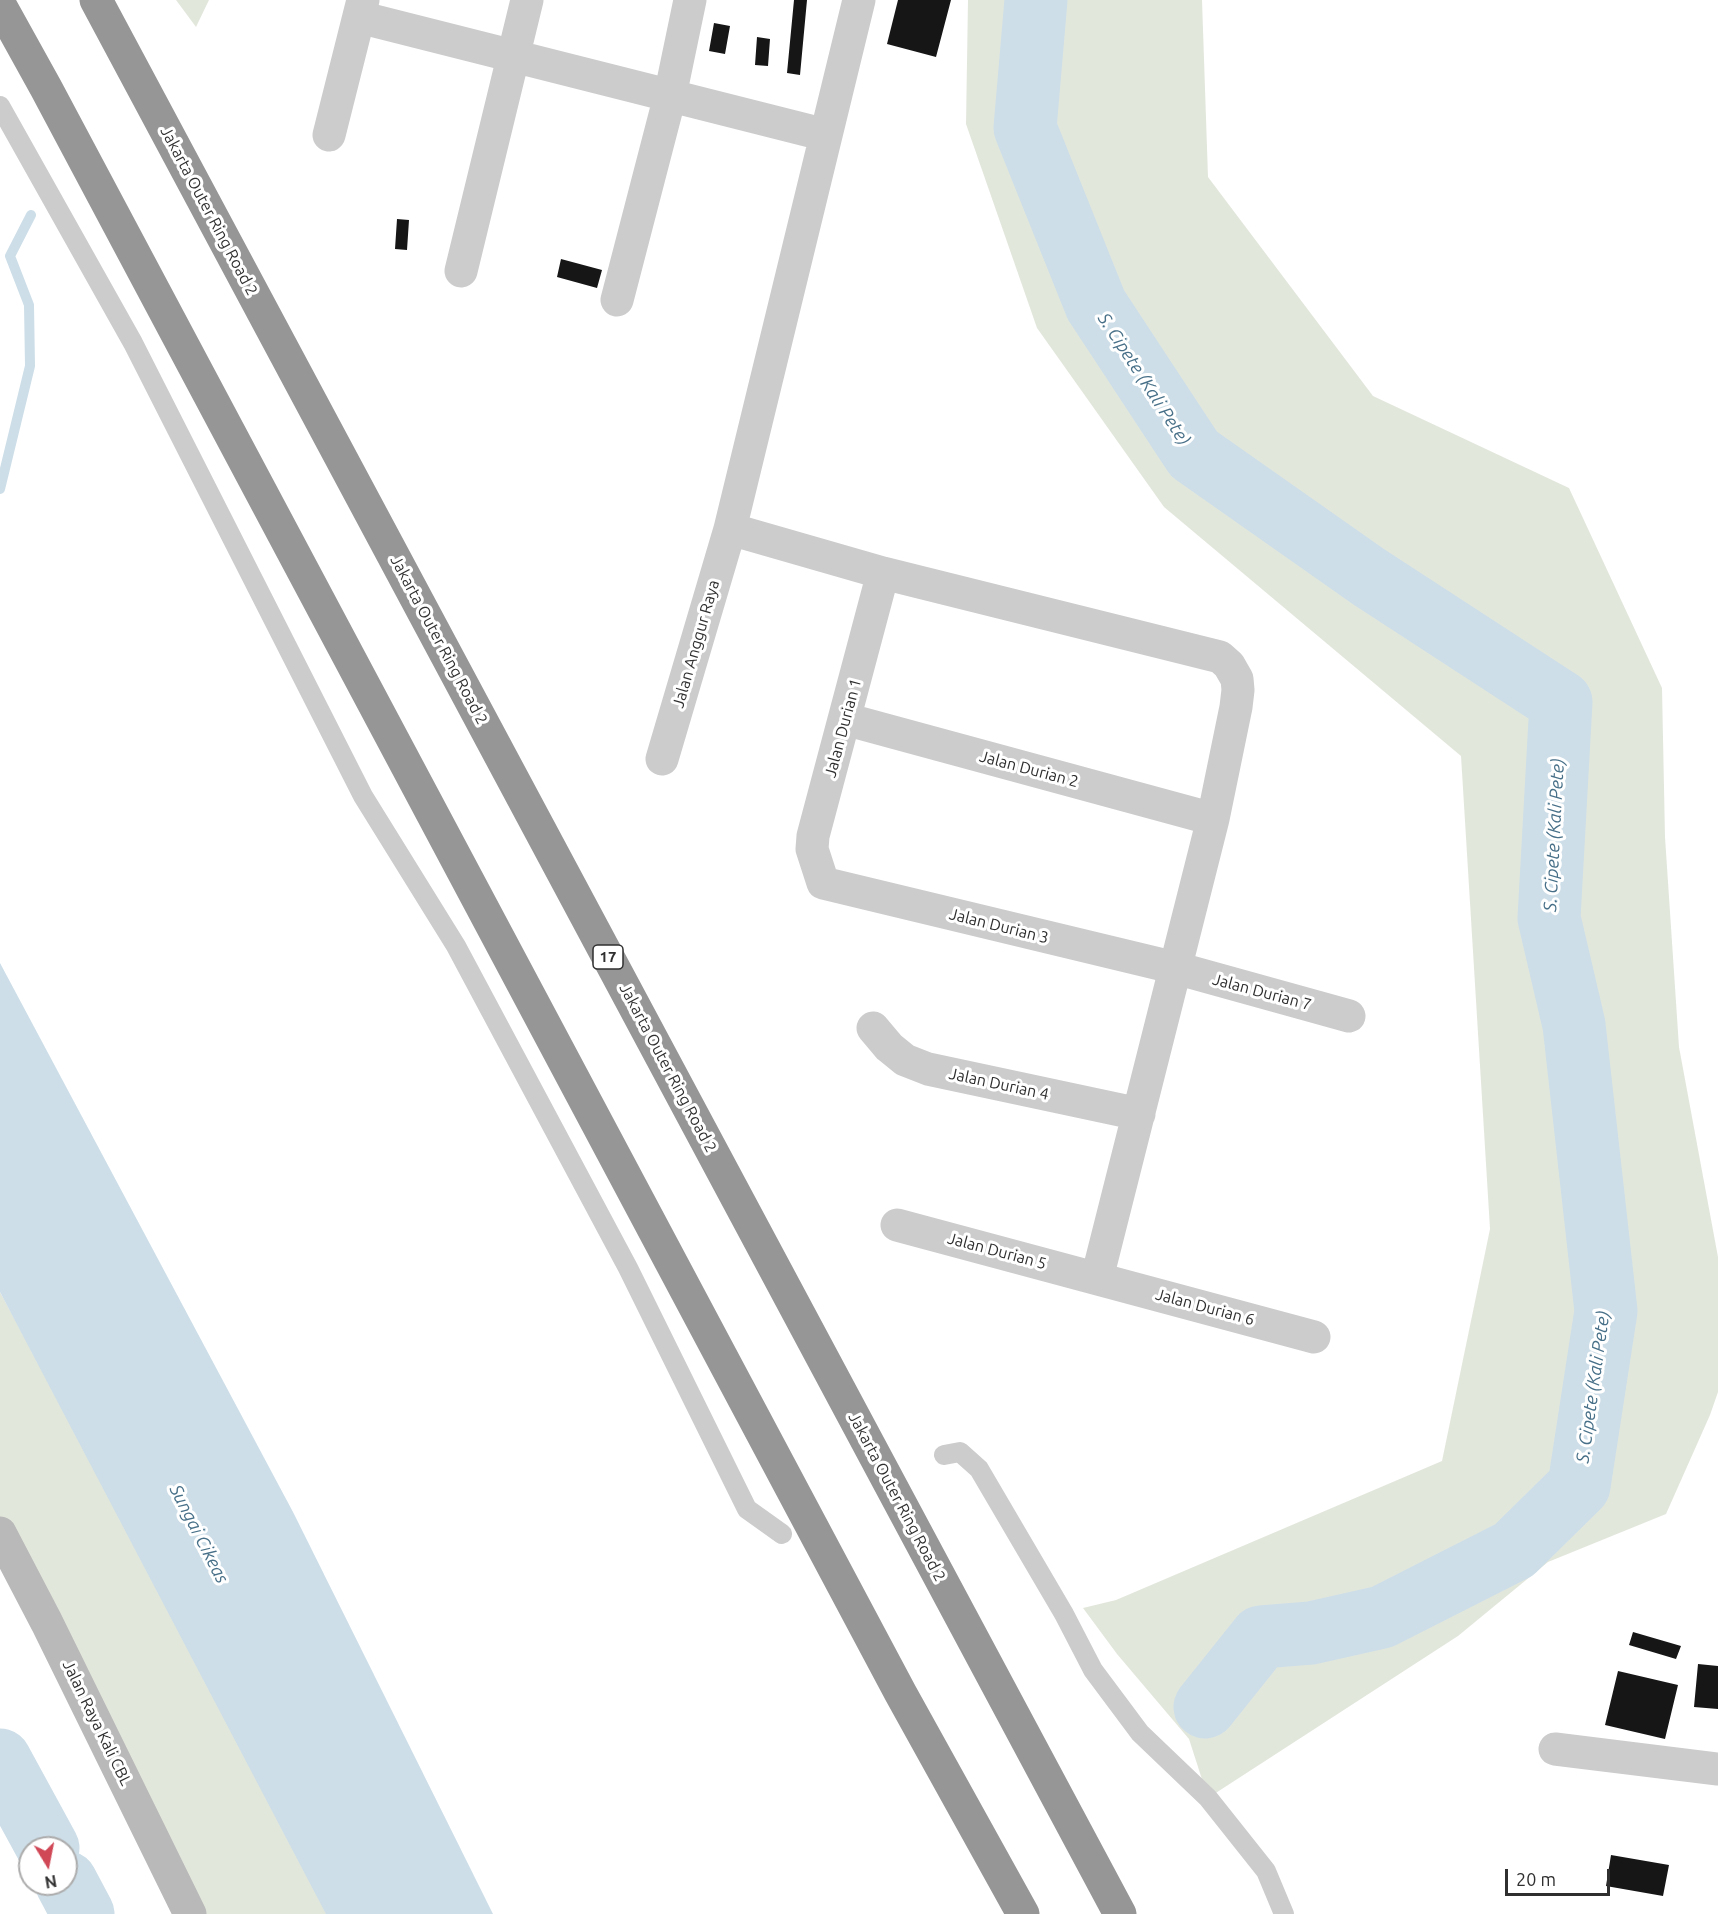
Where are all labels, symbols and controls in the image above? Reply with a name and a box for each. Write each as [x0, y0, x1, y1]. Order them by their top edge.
street label: Jakarta Outer Ring Road 2 [156, 123, 262, 299]
water label: S. Cipete (Kali Pete) [1093, 309, 1195, 449]
street label: Jakarta Outer Ring Road 2 [386, 552, 492, 728]
street label: Jalan Anggur Raya [669, 578, 723, 710]
street label: Jalan Durian 1 [821, 676, 865, 780]
street label: Jalan Durian 2 [977, 747, 1081, 791]
water label: S. Cipete (Kali Pete) [1539, 758, 1569, 912]
street label: Jalan Durian 3 [947, 904, 1051, 948]
road number: 17 [593, 945, 623, 969]
street label: Jalan Durian 7 [1210, 970, 1314, 1014]
street label: Jakarta Outer Ring Road 2 [615, 980, 721, 1156]
street label: Jalan Durian 4 [947, 1064, 1051, 1104]
street label: Jalan Durian 5 [945, 1229, 1049, 1273]
street label: Jalan Durian 6 [1153, 1285, 1257, 1329]
water label: S. Cipete (Kali Pete) [1572, 1310, 1614, 1464]
street label: Jakarta Outer Ring Road 2 [844, 1409, 950, 1585]
water label: Sungai Cikeas [165, 1481, 233, 1587]
street label: Jalan Raya Kali CBL [58, 1657, 136, 1789]
north arrow [18, 1836, 78, 1896]
scale bar [1508, 1857, 1613, 1895]
text: 20 m [1516, 1869, 1556, 1889]
text: N [43, 1872, 58, 1892]

